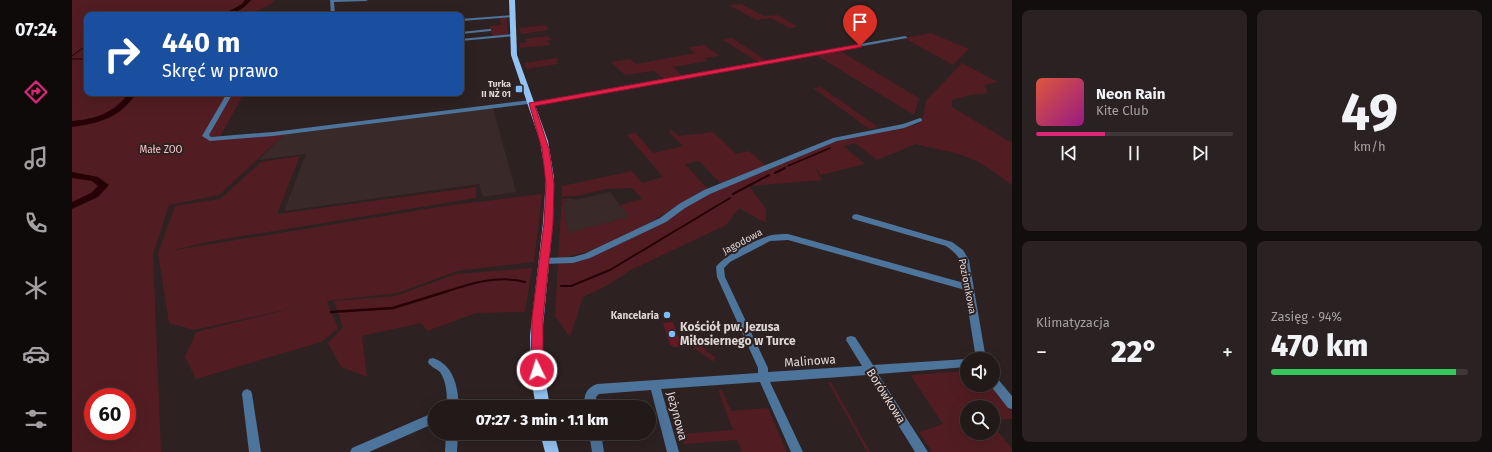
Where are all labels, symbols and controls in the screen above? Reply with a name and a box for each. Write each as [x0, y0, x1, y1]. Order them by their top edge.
pin [843, 5, 877, 46]
icon: arrive [849, 11, 871, 33]
text: 07:24 [15, 19, 57, 41]
text: 440 m [162, 26, 240, 59]
icon: right [96, 28, 148, 80]
text: Skręć w prawo [162, 60, 278, 82]
icon: directions [22, 78, 50, 106]
place label: Turka II NŻ 01 [481, 79, 511, 99]
text: 49 [1341, 81, 1398, 144]
marker: Turka II NŻ 01 [514, 84, 524, 94]
text: Neon Rain [1096, 85, 1165, 103]
text: Kite Club [1096, 103, 1149, 118]
text: km/h [1353, 139, 1386, 154]
icon: previous [1058, 142, 1080, 164]
icon: pause [1123, 142, 1145, 164]
icon: next [1189, 142, 1211, 164]
icon: music [22, 144, 50, 172]
park label: Małe ZOO [139, 144, 183, 156]
icon: phone [22, 209, 50, 237]
street label: Jagodowa [720, 226, 765, 257]
street label: Poziomkowa [956, 257, 978, 315]
icon: climate [22, 274, 50, 302]
text: Zasięg · 94% [1271, 309, 1342, 324]
place label: Kancelaria [611, 310, 660, 322]
marker: Kancelaria [662, 310, 672, 320]
text: Klimatyzacja [1036, 315, 1110, 330]
place label: Kościół pw. Jezusa Miłosiernego w Turce [680, 320, 796, 348]
text: 470 km [1271, 328, 1368, 364]
marker: Kościół pw. Jezusa Miłosiernego w Turce [667, 329, 677, 339]
text: 22° [1111, 334, 1158, 370]
text: − [1036, 339, 1047, 366]
text: + [1222, 339, 1233, 366]
icon: car [22, 340, 50, 368]
position arrow [516, 349, 558, 391]
street label: Malinowa [784, 352, 836, 370]
map controls [960, 352, 1000, 440]
button: sound [960, 352, 1000, 392]
street label: Borówkowa [864, 366, 908, 426]
speed limit sign: 60 [84, 388, 136, 440]
street label: Jeżynowa [664, 390, 690, 442]
button: search [960, 400, 1000, 440]
icon: filters [22, 405, 50, 433]
text: 07:27 · 3 min · 1.1 km [476, 411, 608, 429]

